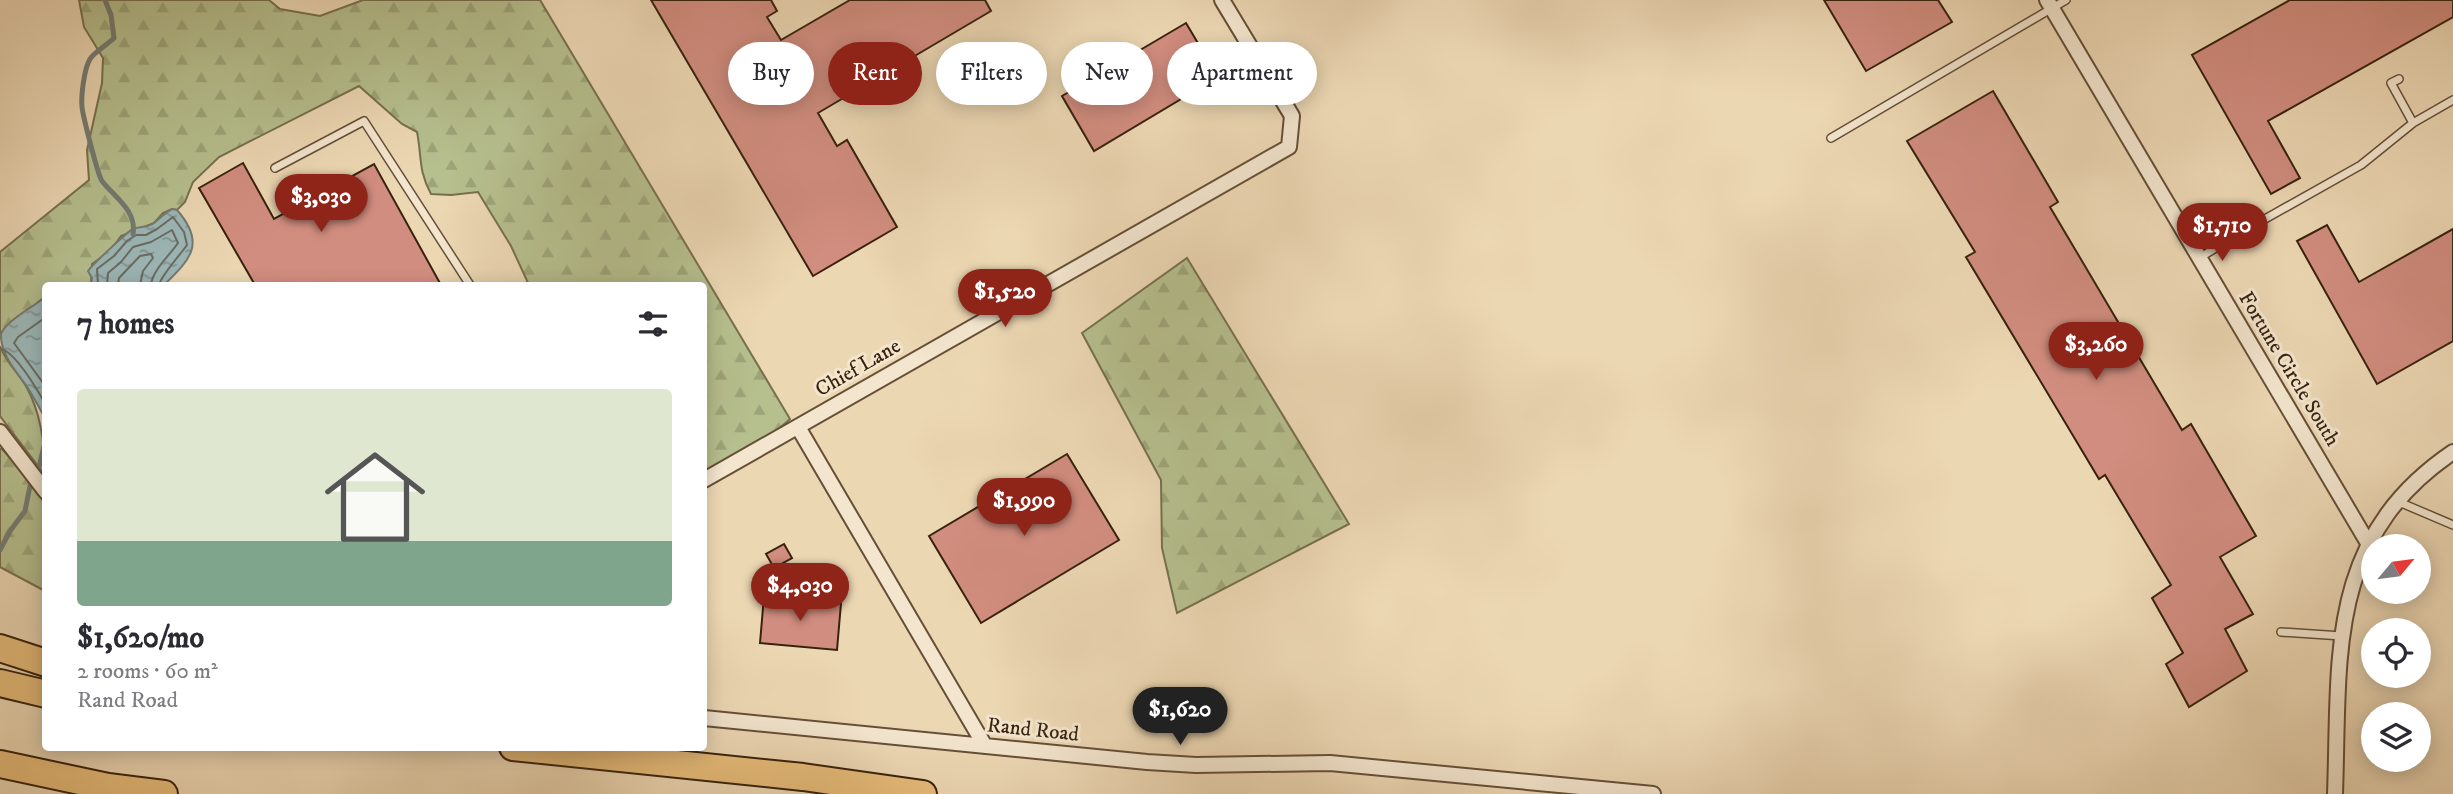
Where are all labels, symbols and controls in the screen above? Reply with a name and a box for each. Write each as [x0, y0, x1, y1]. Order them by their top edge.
chip: Buy [728, 42, 814, 105]
chip: Rent [828, 42, 922, 105]
chip: Filters [936, 42, 1047, 105]
chip: New [1061, 42, 1153, 105]
chip: Apartment [1167, 42, 1317, 105]
pin: $3,030 [264, 174, 378, 234]
text: $3,030 [291, 182, 351, 211]
pin: $1,710 [2165, 204, 2279, 263]
text: $1,710 [2193, 211, 2251, 240]
pin: $1,520 [948, 270, 1062, 329]
text: $1,520 [974, 277, 1036, 306]
street label: Fortune Circle South [2233, 287, 2345, 451]
icon: filters [634, 305, 672, 343]
text: 7 homes [77, 306, 174, 343]
pin: $3,260 [2039, 322, 2153, 382]
text: $3,260 [2065, 330, 2127, 359]
street label: Chief Lane [811, 333, 905, 403]
icon: home [312, 434, 438, 560]
pin: $1,990 [967, 478, 1081, 538]
text: $1,990 [993, 486, 1055, 515]
north arrow [2361, 534, 2431, 604]
map controls [2361, 534, 2431, 772]
pin: $4,030 [743, 564, 857, 623]
text: $4,030 [767, 571, 833, 600]
button: locate [2361, 618, 2431, 688]
text: $1,620/mo [77, 620, 204, 657]
text: 2 rooms · 60 m² [77, 657, 218, 686]
text: Rand Road [77, 686, 178, 715]
pin: $1,620 [1123, 688, 1237, 747]
text: $1,620 [1149, 695, 1211, 724]
button: layers [2361, 702, 2431, 772]
street label: Rand Road [986, 712, 1081, 748]

